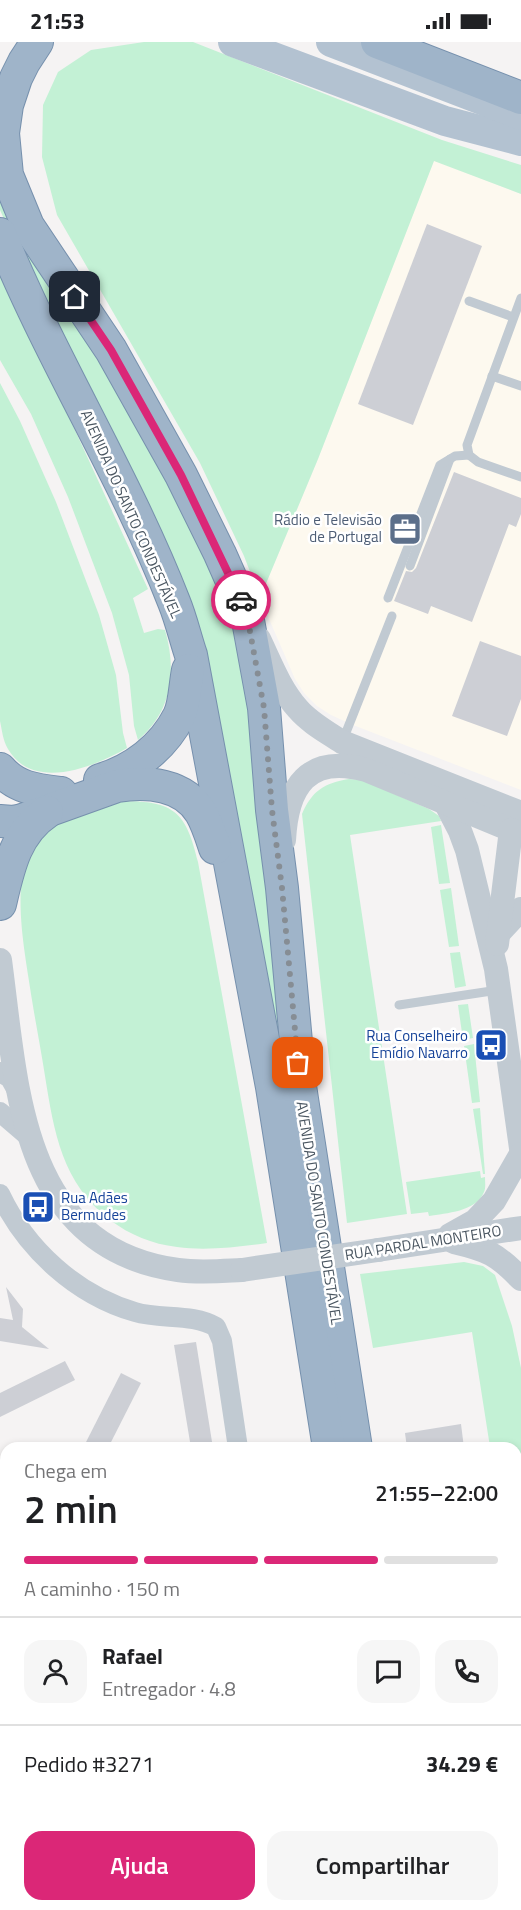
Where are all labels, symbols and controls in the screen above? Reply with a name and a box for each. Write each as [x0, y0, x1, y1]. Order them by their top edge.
text: 21:53 [30, 4, 85, 38]
pin [49, 271, 100, 322]
icon: home [58, 280, 91, 313]
street label: AVENIDA DO SANTO CONDESTÁVEL [75, 406, 188, 622]
place label: Rádio e Televisão de Portugal [274, 508, 382, 548]
office icon: Rádio e Televisão de Portugal [387, 511, 423, 547]
courier [211, 570, 271, 630]
icon: car [225, 584, 258, 617]
place label: Rua Conselheiro Emídio Navarro [366, 1024, 468, 1064]
bus stop icon: Rua Conselheiro Emídio Navarro [473, 1027, 509, 1063]
pin [272, 1037, 323, 1088]
icon: bag [281, 1046, 314, 1079]
street label: AVENIDA DO SANTO CONDESTÁVEL [290, 1100, 349, 1326]
place label: Rua Adães Bermudes [61, 1186, 128, 1226]
bus stop icon: Rua Adães Bermudes [20, 1189, 56, 1225]
street label: RUA PARDAL MONTEIRO [343, 1219, 503, 1266]
text: Chega em [24, 1455, 107, 1486]
text: 21:55–22:00 [375, 1476, 498, 1510]
text: 2 min [24, 1479, 118, 1538]
text: A caminho · 150 m [24, 1573, 180, 1604]
text: Rafael [102, 1639, 163, 1673]
button: person [24, 1640, 87, 1703]
button: chat [357, 1640, 420, 1703]
button: phone [435, 1640, 498, 1703]
text: Entregador · 4.8 [102, 1673, 236, 1704]
text: Pedido #3271 [24, 1747, 154, 1781]
text: 34.29 € [426, 1747, 498, 1781]
button: Ajuda [24, 1831, 255, 1900]
button: Compartilhar [267, 1831, 498, 1900]

